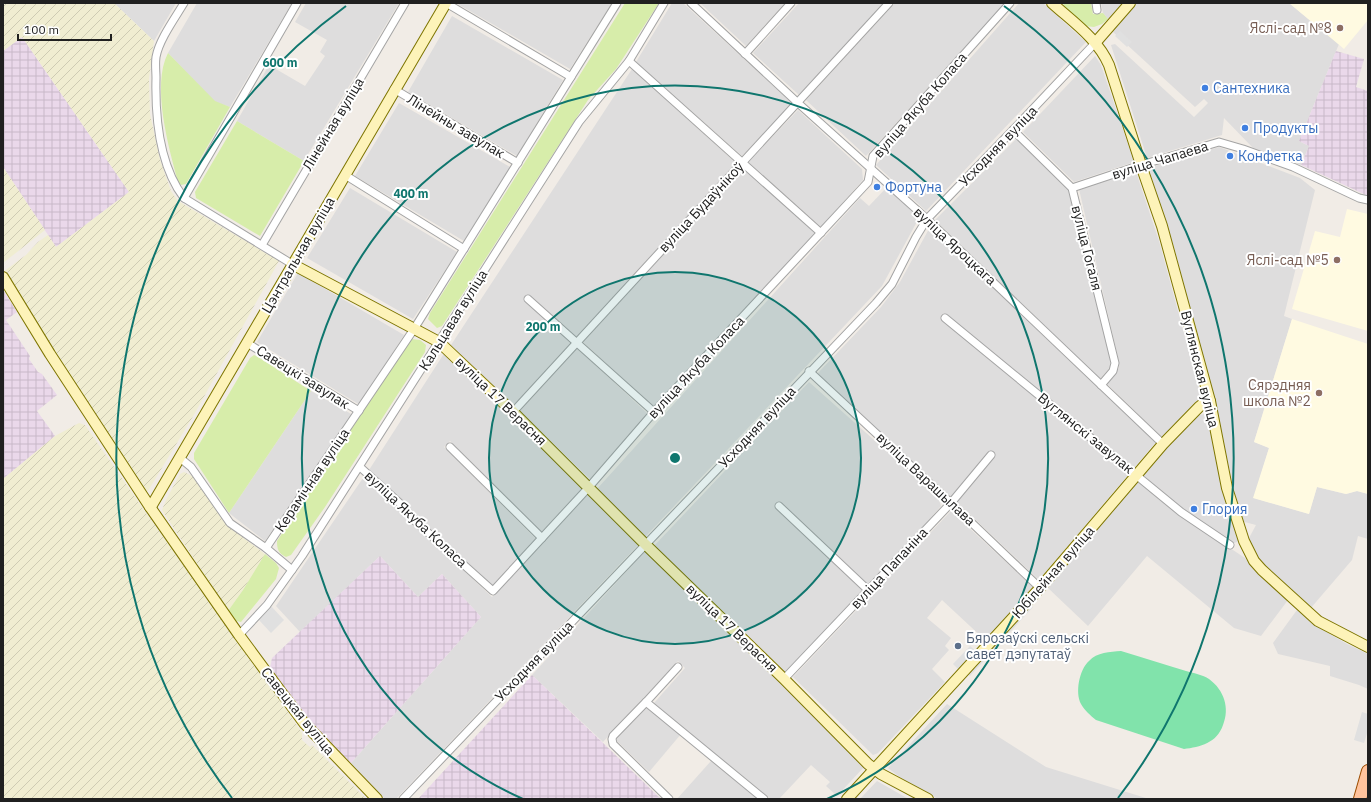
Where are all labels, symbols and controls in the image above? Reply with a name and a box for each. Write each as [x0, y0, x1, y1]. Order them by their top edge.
scale bar [18, 16, 111, 42]
place label: Яслі-сад №8 [1250, 19, 1332, 37]
text: 100 m [24, 22, 59, 37]
marker: Яслі-сад №8 [1335, 23, 1345, 33]
street label: вуліца Якуба Коласа [869, 48, 971, 161]
text: 600 m [262, 55, 298, 70]
street label: Лінейная вуліца [298, 74, 368, 174]
place label: Сантехника [1213, 79, 1290, 97]
marker: Сантехника [1200, 83, 1210, 93]
street label: Лінейны завулак [404, 90, 508, 162]
street label: Усходняя вуліца [955, 101, 1042, 190]
place label: Продукты [1253, 119, 1318, 137]
marker: Продукты [1240, 123, 1250, 133]
street label: вуліца Чапаева [1110, 137, 1211, 183]
place label: Конфетка [1238, 147, 1303, 165]
marker: Конфетка [1225, 151, 1235, 161]
street label: вуліца Будаўнікоў [654, 158, 748, 256]
place label: Фортуна [885, 178, 943, 196]
marker: Фортуна [872, 182, 882, 192]
text: 400 m [393, 186, 429, 201]
street label: Цэнтральная вуліца [257, 193, 339, 316]
street label: вуліца Яроцкага [910, 203, 1001, 289]
street label: вуліца Гогаля [1068, 203, 1106, 293]
place label: Яслі-сад №5 [1247, 251, 1329, 269]
marker: Яслі-сад №5 [1332, 255, 1342, 265]
street label: Кальцавая вуліца [415, 266, 492, 374]
street label: Вуглянская вуліца [1177, 309, 1223, 430]
street label: вуліца Якуба Коласа [644, 311, 749, 422]
text: 200 m [525, 319, 561, 334]
street label: Савецкі завулак [253, 341, 353, 413]
street label: вуліца 17 Верасня [451, 353, 551, 449]
place label: Сярэдняя школа №2 [1243, 376, 1311, 410]
street label: Усходняя вуліца [714, 382, 800, 472]
marker: Сярэдняя школа №2 [1314, 388, 1324, 398]
street label: Вуглянскі завулак [1034, 389, 1138, 478]
street label: Керамічная вуліца [271, 424, 354, 535]
street label: вуліца Варашылава [873, 428, 980, 530]
centre of rings [668, 451, 682, 465]
street label: вуліца Якуба Коласа [361, 467, 472, 572]
place label: Глория [1202, 500, 1248, 518]
marker: Глория [1189, 504, 1199, 514]
street label: Юбілейная вуліца [1008, 522, 1098, 622]
street label: вуліца Папаніна [847, 523, 932, 613]
street label: вуліца 17 Верасня [682, 580, 782, 676]
street label: Усходняя вуліца [491, 616, 578, 705]
place label: Бярозаўскі сельскі савет дэпутатаў [966, 629, 1089, 663]
marker: Бярозаўскі сельскі савет дэпутатаў [953, 641, 963, 651]
street label: Савецкая вуліца [257, 664, 339, 759]

